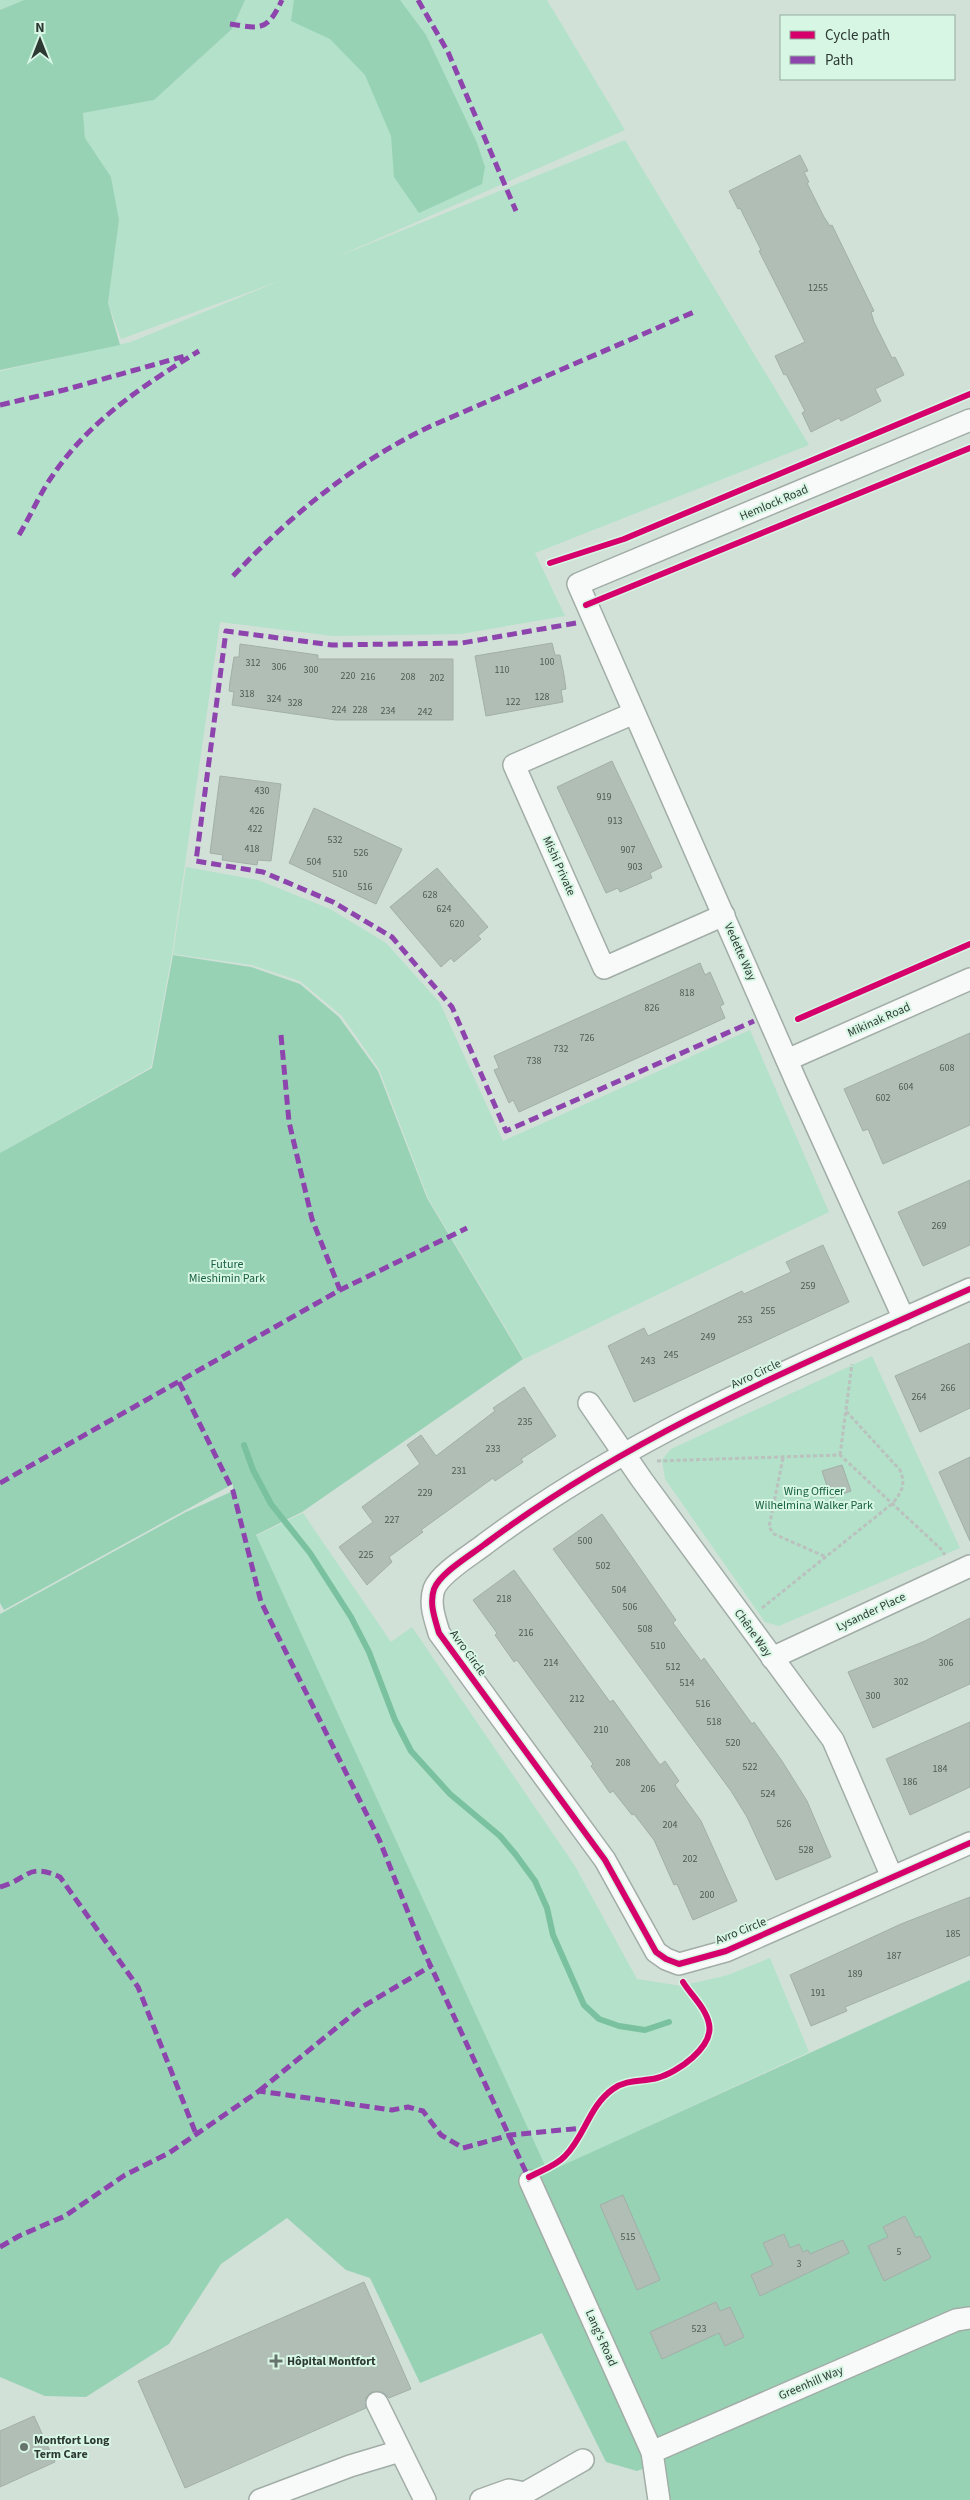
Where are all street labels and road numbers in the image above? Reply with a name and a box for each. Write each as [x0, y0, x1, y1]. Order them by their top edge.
street label: Hemlock Road [737, 481, 811, 525]
street label: Mishi Private [538, 833, 580, 899]
street label: Vedette Way [720, 920, 760, 984]
street label: Mikinak Road [845, 999, 913, 1041]
street label: Avro Circle [728, 1355, 784, 1393]
street label: Lysander Place [833, 1588, 909, 1636]
street label: Chêne Way [730, 1606, 776, 1661]
street label: Avro Circle [445, 1626, 491, 1680]
street label: Avro Circle [713, 1913, 769, 1949]
street label: Lang's Road [581, 2307, 621, 2369]
street label: Greenhill Way [776, 2362, 846, 2404]

